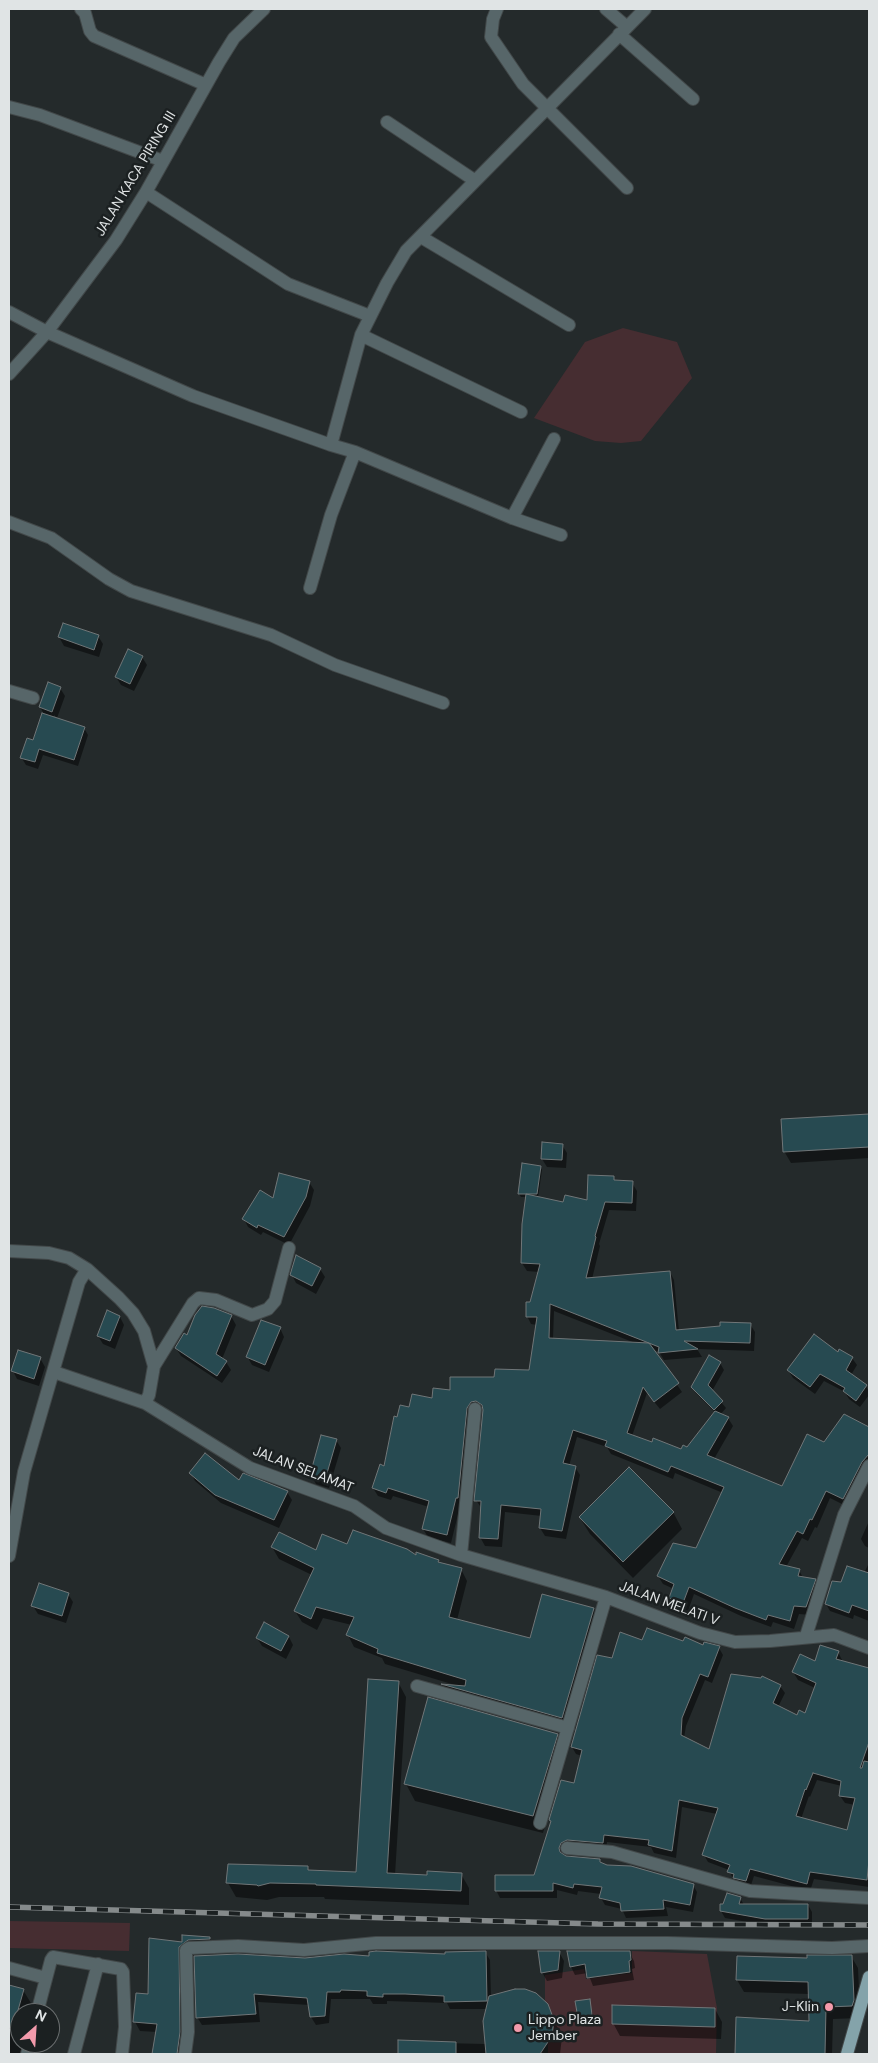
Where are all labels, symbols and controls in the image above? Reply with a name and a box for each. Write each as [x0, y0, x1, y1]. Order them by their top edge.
street label: JALAN KACA PIRING III [92, 109, 180, 239]
street label: JALAN SELAMAT [250, 1443, 356, 1497]
street label: JALAN MELATI V [617, 1578, 721, 1630]
place label: J-Klin [782, 1999, 819, 2015]
marker: J-Klin [823, 2001, 835, 2013]
north arrow [10, 2003, 60, 2053]
text: N [33, 2005, 50, 2026]
place label: Lippo Plaza Jember [528, 2012, 601, 2044]
marker: Lippo Plaza Jember [512, 2022, 524, 2034]

